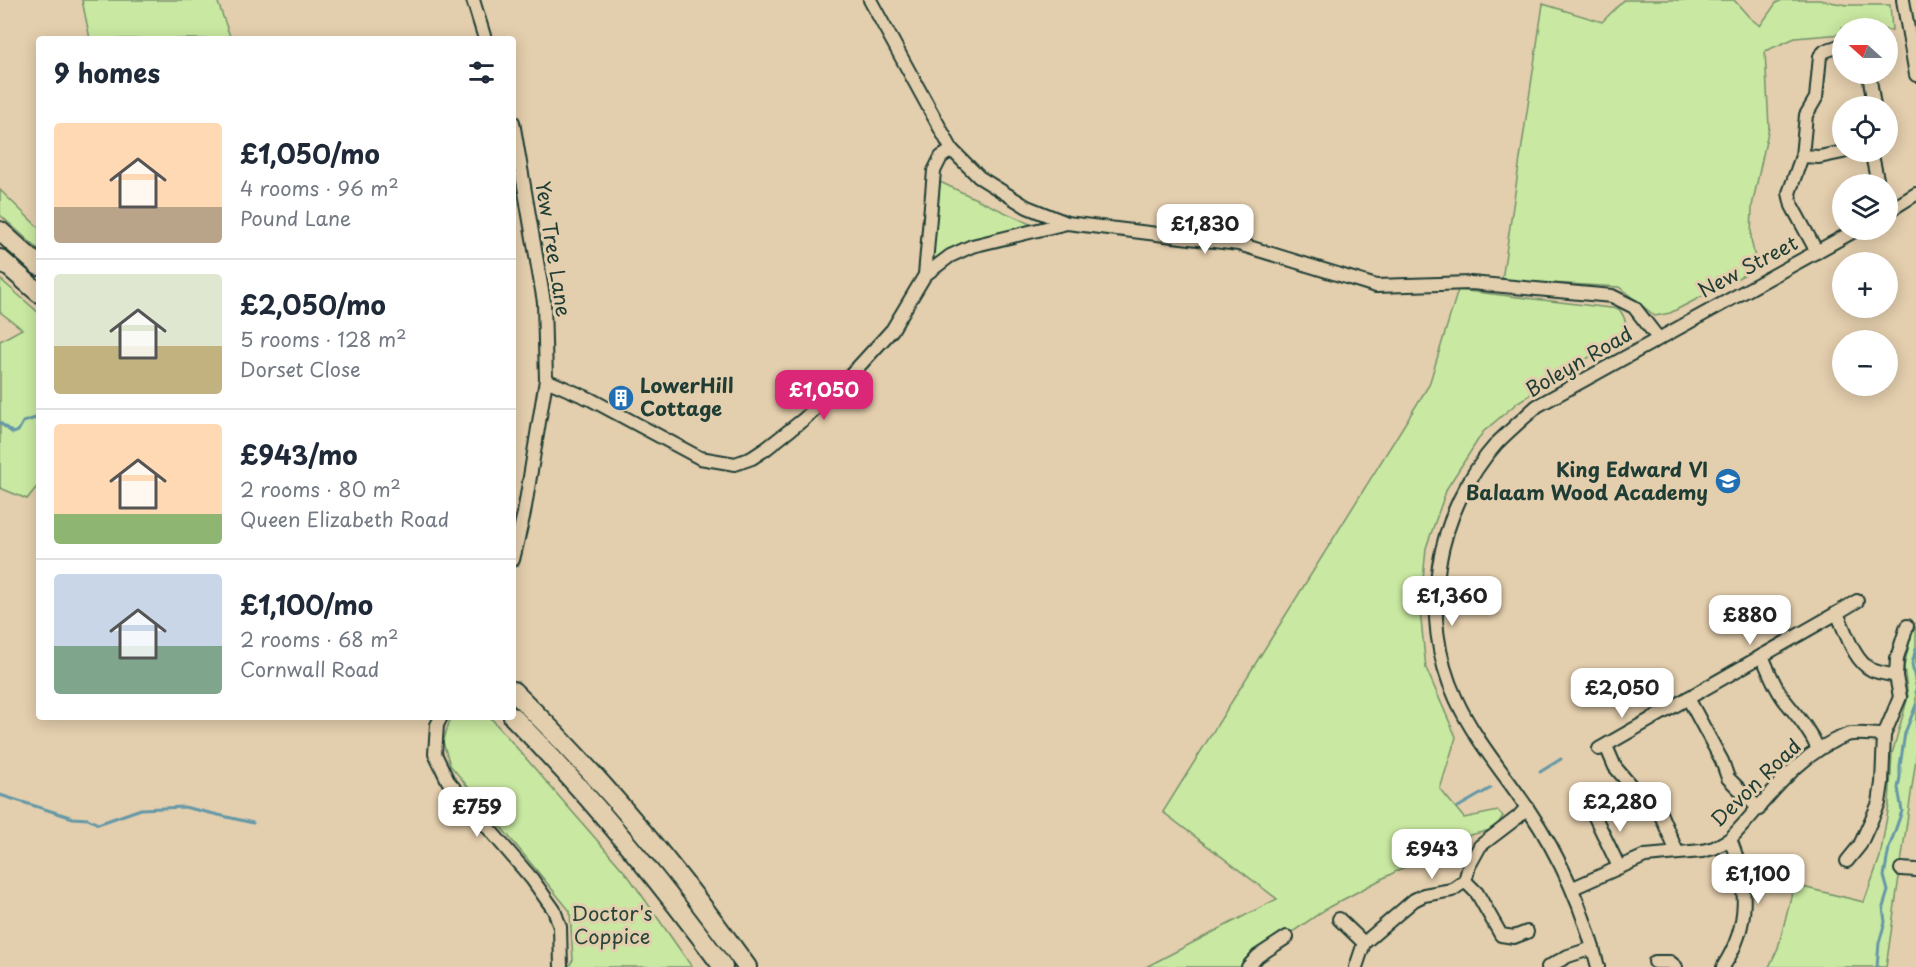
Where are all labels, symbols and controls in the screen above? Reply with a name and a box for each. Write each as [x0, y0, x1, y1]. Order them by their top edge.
north arrow [1832, 18, 1898, 84]
map controls [1832, 18, 1898, 396]
text: 9 homes [54, 53, 160, 92]
icon: filters [465, 56, 498, 89]
button: locate [1832, 96, 1898, 162]
text: £1,050/mo [240, 134, 380, 173]
icon: home [102, 147, 174, 219]
text: 4 rooms · 96 m² [240, 173, 399, 203]
button: layers [1832, 174, 1898, 240]
street label: Yew Tree Lane [528, 179, 580, 319]
text: Pound Lane [240, 203, 351, 233]
pin: £1,830 [1156, 204, 1254, 255]
text: £1,830 [1171, 208, 1239, 238]
street label: New Street [1692, 227, 1803, 305]
button: + [1832, 252, 1898, 318]
text: £2,050/mo [240, 285, 386, 324]
icon: home [102, 298, 174, 370]
street label: Boleyn Road [1519, 318, 1638, 404]
text: 5 rooms · 128 m² [240, 324, 406, 354]
button: − [1832, 330, 1898, 396]
text: Dorset Close [240, 354, 361, 384]
place label: LowerHill Cottage [640, 370, 733, 423]
pin: £1,050 [775, 370, 873, 421]
text: £1,050 [789, 374, 859, 404]
building icon: LowerHill Cottage [606, 383, 636, 413]
text: £943/mo [240, 435, 358, 474]
icon: home [102, 448, 174, 520]
place label: King Edward VI Balaam Wood Academy [1466, 454, 1708, 507]
school or university icon: King Edward VI Balaam Wood Academy [1713, 466, 1743, 496]
text: 2 rooms · 80 m² [240, 474, 401, 504]
text: Queen Elizabeth Road [240, 504, 449, 534]
pin: £1,360 [1403, 576, 1501, 627]
text: £1,360 [1417, 580, 1487, 610]
text: £1,100/mo [240, 585, 373, 624]
pin: £880 [1714, 595, 1786, 646]
icon: home [102, 598, 174, 670]
text: £880 [1723, 599, 1777, 629]
text: 2 rooms · 68 m² [240, 624, 399, 654]
text: Cornwall Road [240, 654, 380, 684]
pin: £2,050 [1573, 668, 1671, 719]
text: £2,050 [1585, 672, 1659, 702]
street label: Devon Road [1703, 731, 1807, 833]
pin: £2,280 [1571, 782, 1669, 833]
text: £2,280 [1583, 786, 1657, 816]
pin: £759 [441, 787, 513, 838]
text: £759 [452, 791, 502, 821]
pin: £943 [1396, 829, 1468, 880]
text: £943 [1406, 833, 1458, 863]
pin: £1,100 [1709, 854, 1807, 905]
text: £1,100 [1726, 858, 1790, 888]
park label: Doctor's Coppice [571, 898, 653, 951]

